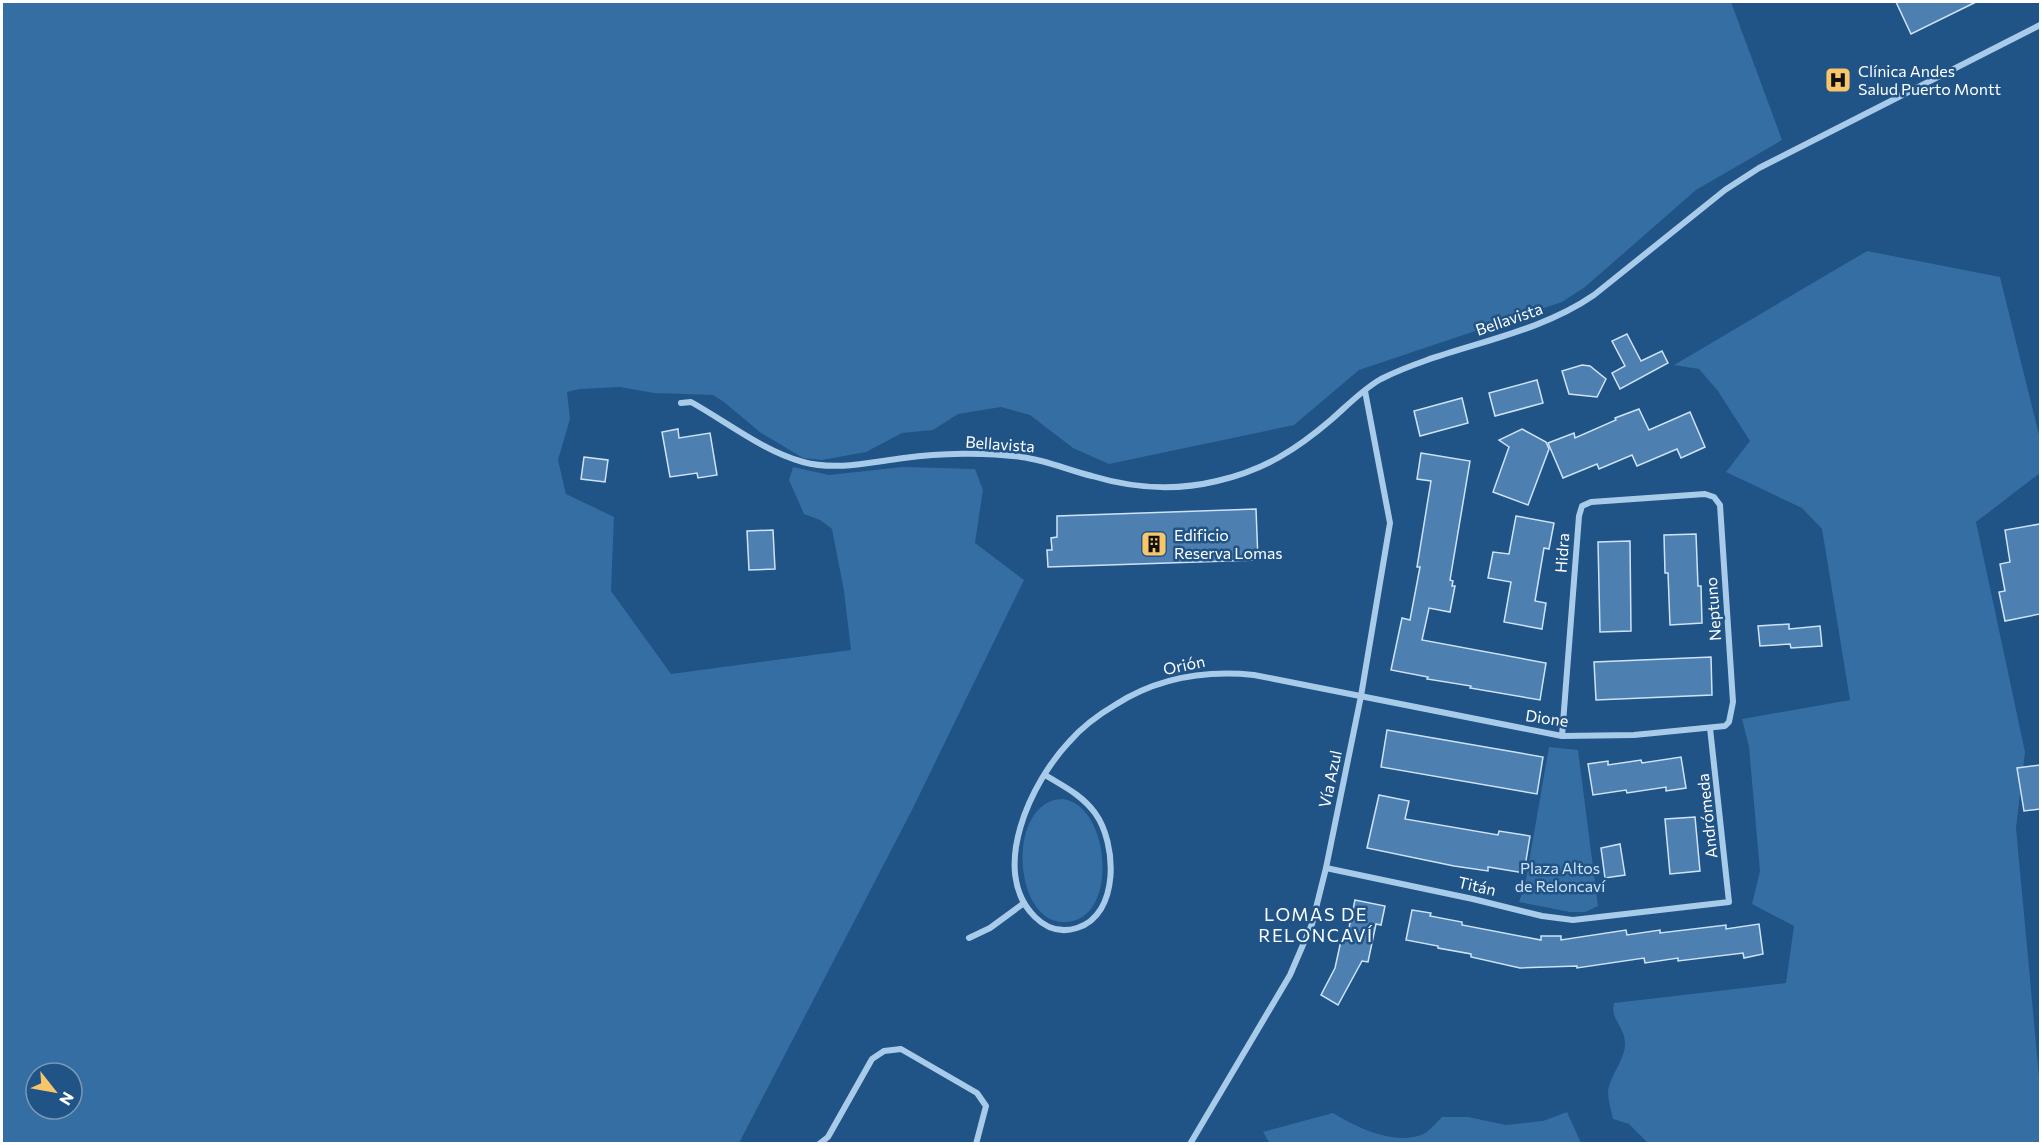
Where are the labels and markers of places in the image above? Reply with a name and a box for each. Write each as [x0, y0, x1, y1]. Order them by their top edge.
place label: Clínica Andes Salud Puerto Montt [1858, 61, 2001, 98]
hospital icon: Clínica Andes Salud Puerto Montt [1823, 65, 1853, 95]
place label: Edificio Reserva Lomas [1174, 525, 1283, 562]
building icon: Edificio Reserva Lomas [1139, 529, 1169, 559]

